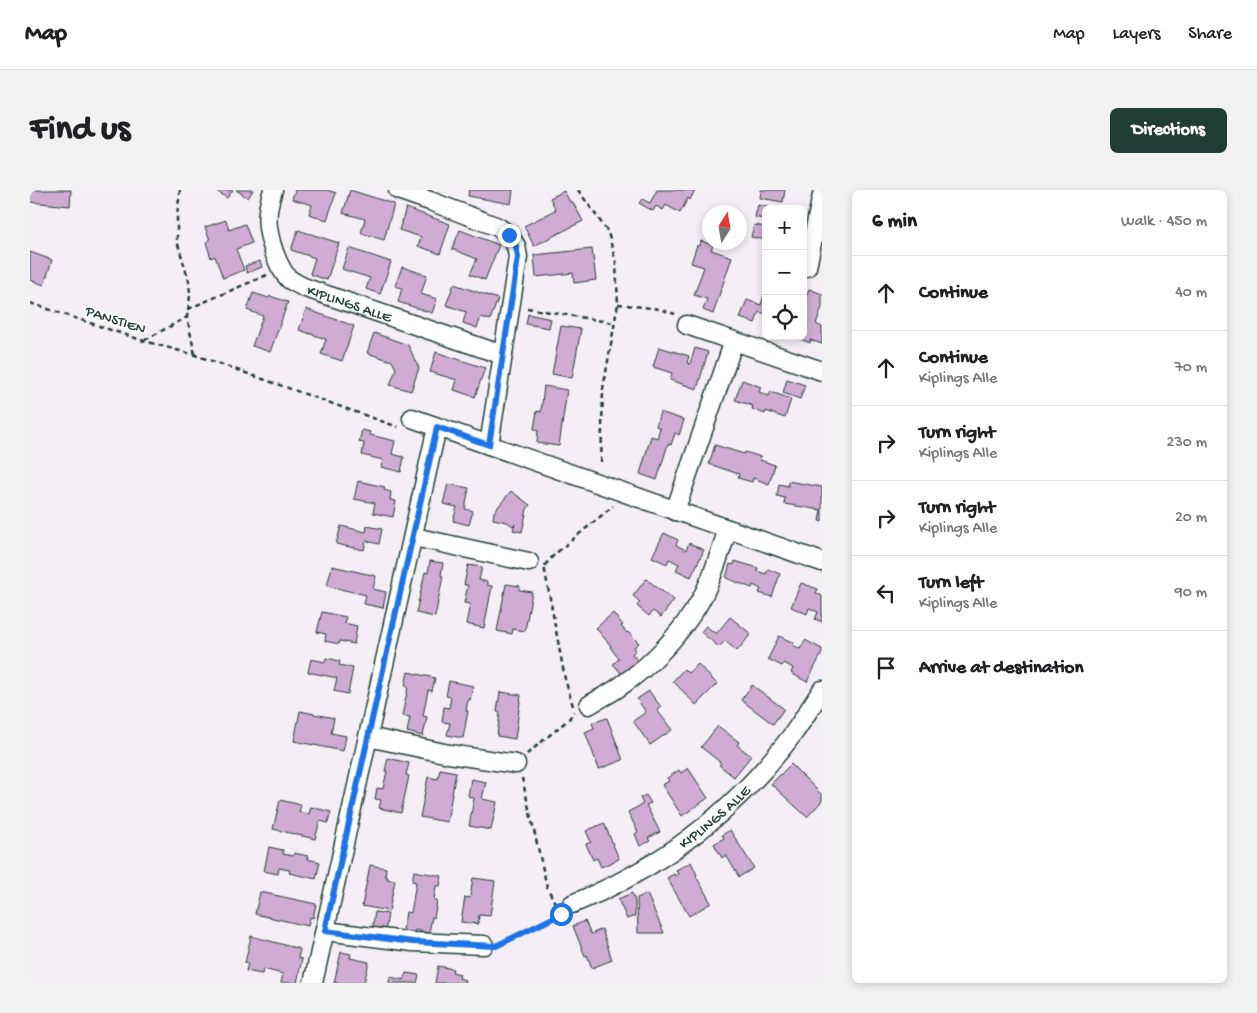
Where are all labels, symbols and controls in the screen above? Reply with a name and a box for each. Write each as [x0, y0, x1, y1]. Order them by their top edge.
text: Map [25, 20, 67, 49]
text: Map [1053, 24, 1085, 45]
text: Layers [1113, 24, 1160, 45]
text: Share [1188, 24, 1232, 45]
button: Directions [1110, 108, 1227, 153]
text: Find us [30, 110, 130, 151]
north arrow [702, 205, 747, 250]
map controls [762, 205, 807, 340]
button: + [762, 205, 807, 250]
text: 6 min [872, 210, 917, 235]
text: Walk · 450 m [1121, 213, 1207, 232]
route end [498, 224, 521, 247]
button: − [762, 250, 807, 295]
icon: ahead [872, 279, 900, 307]
street label: KIPLINGS ALLE [304, 282, 394, 328]
text: Continue [919, 282, 988, 305]
text: 40 m [1175, 284, 1207, 303]
button: locate [762, 295, 807, 340]
street label: PANSTIEN [82, 302, 148, 339]
text: Continue [919, 347, 988, 370]
icon: ahead [872, 354, 900, 382]
text: 70 m [1174, 359, 1207, 378]
text: Kiplings Alle [919, 370, 997, 389]
text: Turn right [919, 422, 995, 445]
icon: right [872, 429, 900, 457]
text: 230 m [1167, 434, 1207, 453]
text: Kiplings Alle [919, 445, 997, 464]
text: Turn right [919, 497, 995, 520]
icon: right [872, 504, 900, 532]
text: 20 m [1175, 509, 1207, 528]
text: Kiplings Alle [919, 520, 997, 539]
text: Turn left [919, 572, 983, 595]
icon: left [872, 579, 900, 607]
text: 90 m [1175, 584, 1207, 603]
text: Kiplings Alle [919, 595, 997, 614]
icon: arrive [872, 654, 900, 682]
text: Arrive at destination [919, 657, 1083, 680]
street label: KIPLINGS ALLE [676, 782, 756, 854]
route start [550, 903, 573, 926]

